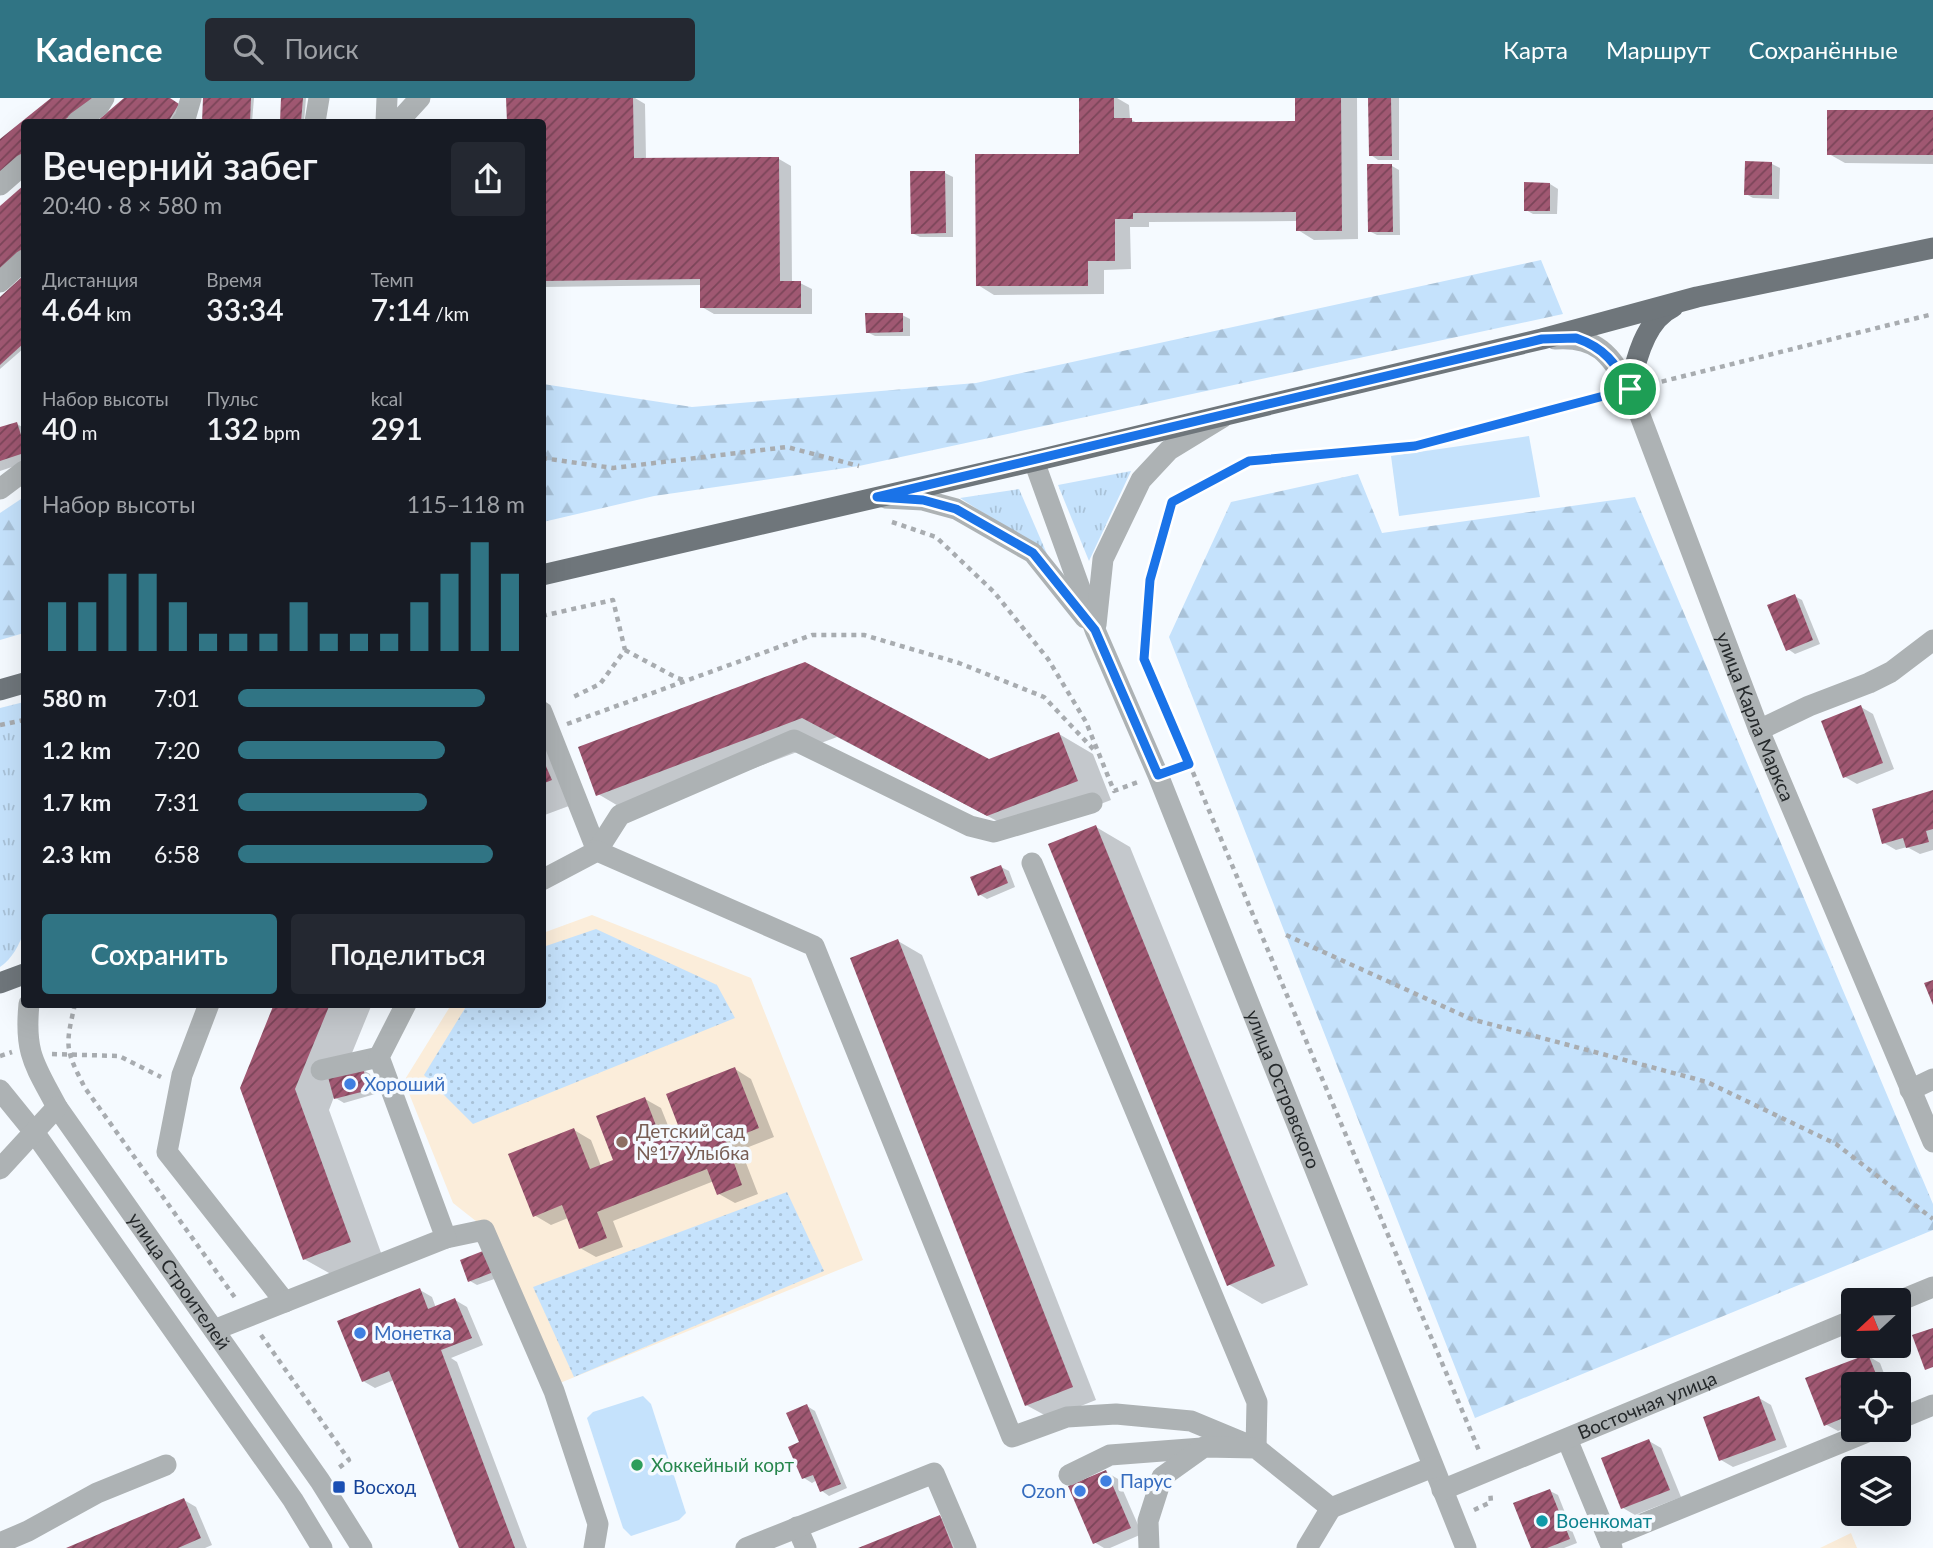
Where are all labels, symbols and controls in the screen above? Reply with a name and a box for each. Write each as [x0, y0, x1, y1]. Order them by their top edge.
search box [205, 18, 695, 81]
text: Kadence [35, 29, 163, 69]
icon: search [229, 30, 267, 68]
text: Поиск [285, 33, 359, 65]
text: Карта [1503, 35, 1568, 64]
text: Маршрут [1606, 35, 1711, 64]
text: Сохранённые [1749, 35, 1898, 64]
text: Вечерний забег [42, 142, 318, 188]
button: share [451, 142, 525, 216]
text: 20:40 · 8 × 580 m [42, 191, 222, 219]
text: Дистанция [42, 268, 138, 291]
text: Время [206, 268, 262, 291]
text: Темп [371, 268, 414, 291]
text: 4.64 [42, 291, 101, 327]
text: 33:34 [206, 291, 284, 327]
text: 7:14 [371, 291, 430, 327]
text: km [101, 302, 131, 325]
text: /km [430, 302, 469, 325]
pin [1600, 359, 1660, 419]
icon: arrive [1611, 370, 1649, 408]
text: Набор высоты [42, 387, 169, 410]
text: Пульс [206, 387, 258, 410]
text: kcal [371, 387, 403, 410]
text: 40 [42, 410, 77, 446]
text: 132 [206, 410, 259, 446]
text: 291 [371, 410, 423, 446]
text: m [77, 421, 97, 444]
text: bpm [259, 421, 300, 444]
text: Набор высоты [42, 490, 196, 518]
text: 115–118 m [407, 490, 525, 518]
street label: улица Карла Маркса [1712, 629, 1800, 804]
text: 580 m [42, 684, 107, 712]
text: 7:01 [154, 684, 200, 712]
text: 1.2 km [42, 736, 111, 764]
text: 7:20 [154, 736, 200, 764]
text: 1.7 km [42, 788, 111, 816]
text: 7:31 [154, 788, 200, 816]
text: 2.3 km [42, 840, 111, 868]
text: 6:58 [154, 840, 200, 868]
button: Сохранить [42, 914, 277, 994]
button: Поделиться [291, 914, 525, 994]
street label: улица Островского [1242, 1006, 1326, 1172]
place label: Хороший [364, 1072, 445, 1095]
marker: Хороший [342, 1076, 358, 1092]
place label: Детский сад №17 Улыбка [636, 1119, 749, 1164]
marker: Детский сад №17 Улыбка [614, 1134, 630, 1150]
street label: улица Строителей [124, 1208, 236, 1354]
north arrow [1841, 1288, 1911, 1358]
map controls [1841, 1288, 1911, 1526]
place label: Монетка [374, 1321, 452, 1344]
marker: Монетка [352, 1325, 368, 1341]
street label: Восточная улица [1574, 1366, 1720, 1444]
button: locate [1841, 1372, 1911, 1442]
place label: Хоккейный корт [651, 1453, 794, 1476]
button: layers [1841, 1456, 1911, 1526]
marker: Хоккейный корт [629, 1457, 645, 1473]
place label: Парус [1120, 1469, 1172, 1492]
marker: Парус [1098, 1473, 1114, 1489]
place label: Восход [353, 1475, 416, 1498]
marker: Восход [331, 1479, 347, 1495]
place label: Ozon [1021, 1479, 1066, 1502]
marker: Ozon [1072, 1483, 1088, 1499]
place label: Военкомат [1556, 1509, 1652, 1532]
marker: Военкомат [1534, 1513, 1550, 1529]

